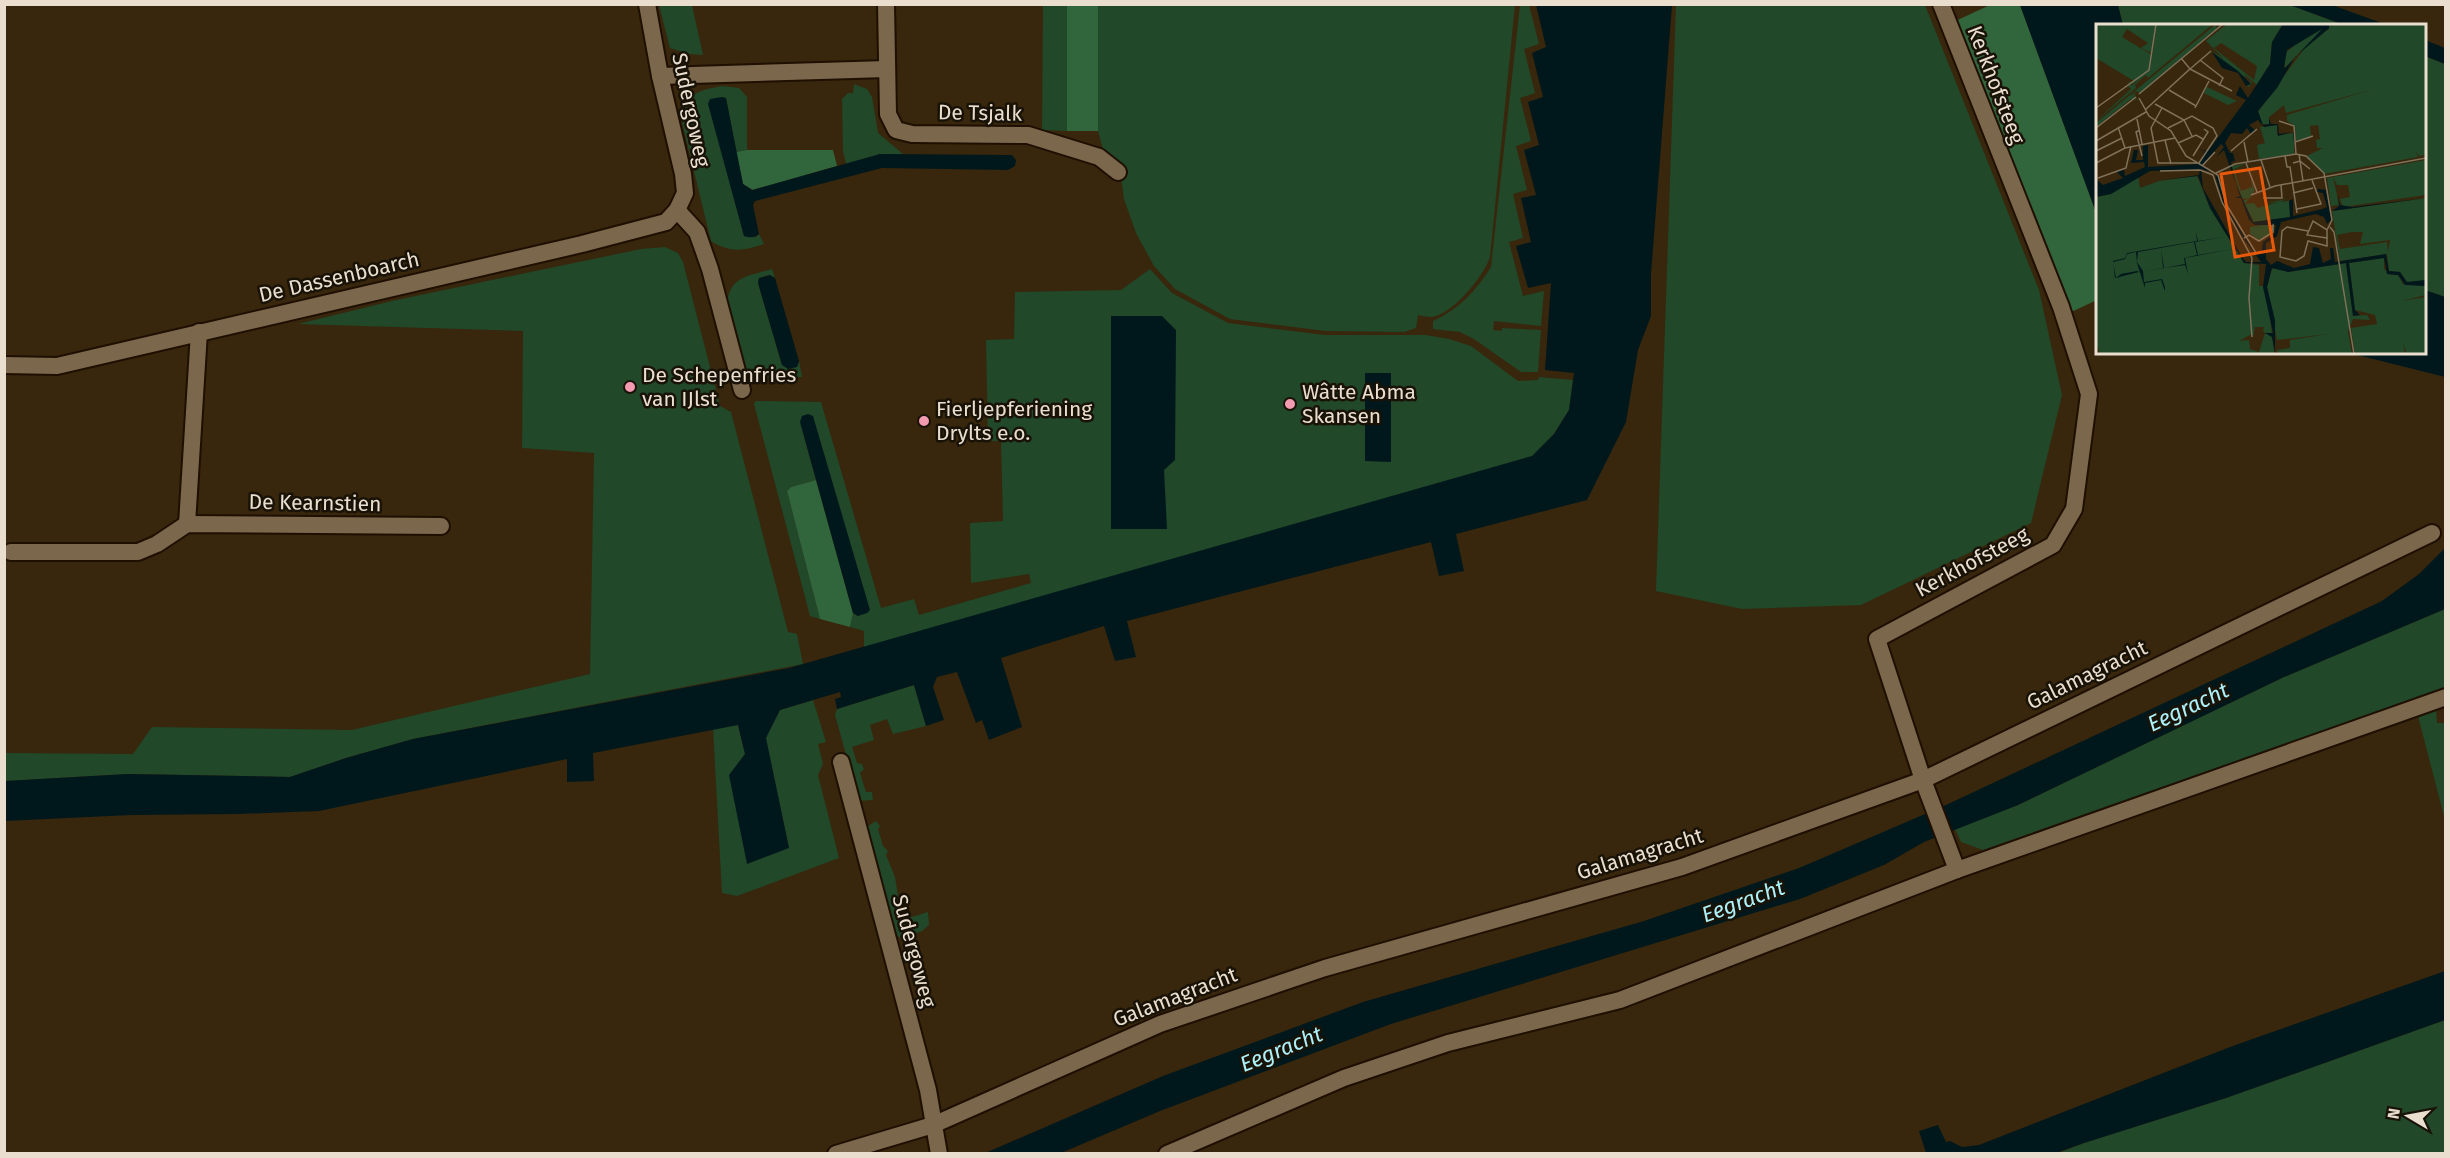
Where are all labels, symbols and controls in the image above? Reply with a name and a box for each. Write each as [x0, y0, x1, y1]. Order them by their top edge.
street label: Kerkhofsteeg [1962, 22, 2031, 148]
inset map [2096, 24, 2426, 354]
street label: Sudergoweg [666, 51, 716, 169]
street label: De Tsjalk [938, 99, 1023, 127]
street label: De Dassenboarch [256, 246, 422, 308]
place label: De Schepenfries van IJlst [642, 362, 797, 412]
place label: Wâtte Abma Skansen [1302, 379, 1416, 429]
marker: De Schepenfries van IJlst [623, 380, 637, 394]
place label: Fierljepferiening Drylts e.o. [936, 396, 1092, 446]
marker: Wâtte Abma Skansen [1283, 397, 1297, 411]
marker: Fierljepferiening Drylts e.o. [917, 414, 931, 428]
street label: De Kearnstien [248, 489, 382, 517]
street label: Kerkhofsteeg [1911, 521, 2033, 603]
street label: Galamagracht [2023, 634, 2152, 715]
water label: Eegracht [2143, 676, 2233, 738]
street label: Galamagracht [1574, 822, 1707, 886]
water label: Eegracht [1698, 873, 1788, 928]
street label: Sudergoweg [886, 892, 942, 1010]
street label: Galamagracht [1109, 961, 1241, 1033]
water label: Eegracht [1236, 1020, 1326, 1078]
north arrow [2378, 1086, 2438, 1146]
text: N [2383, 1107, 2404, 1120]

